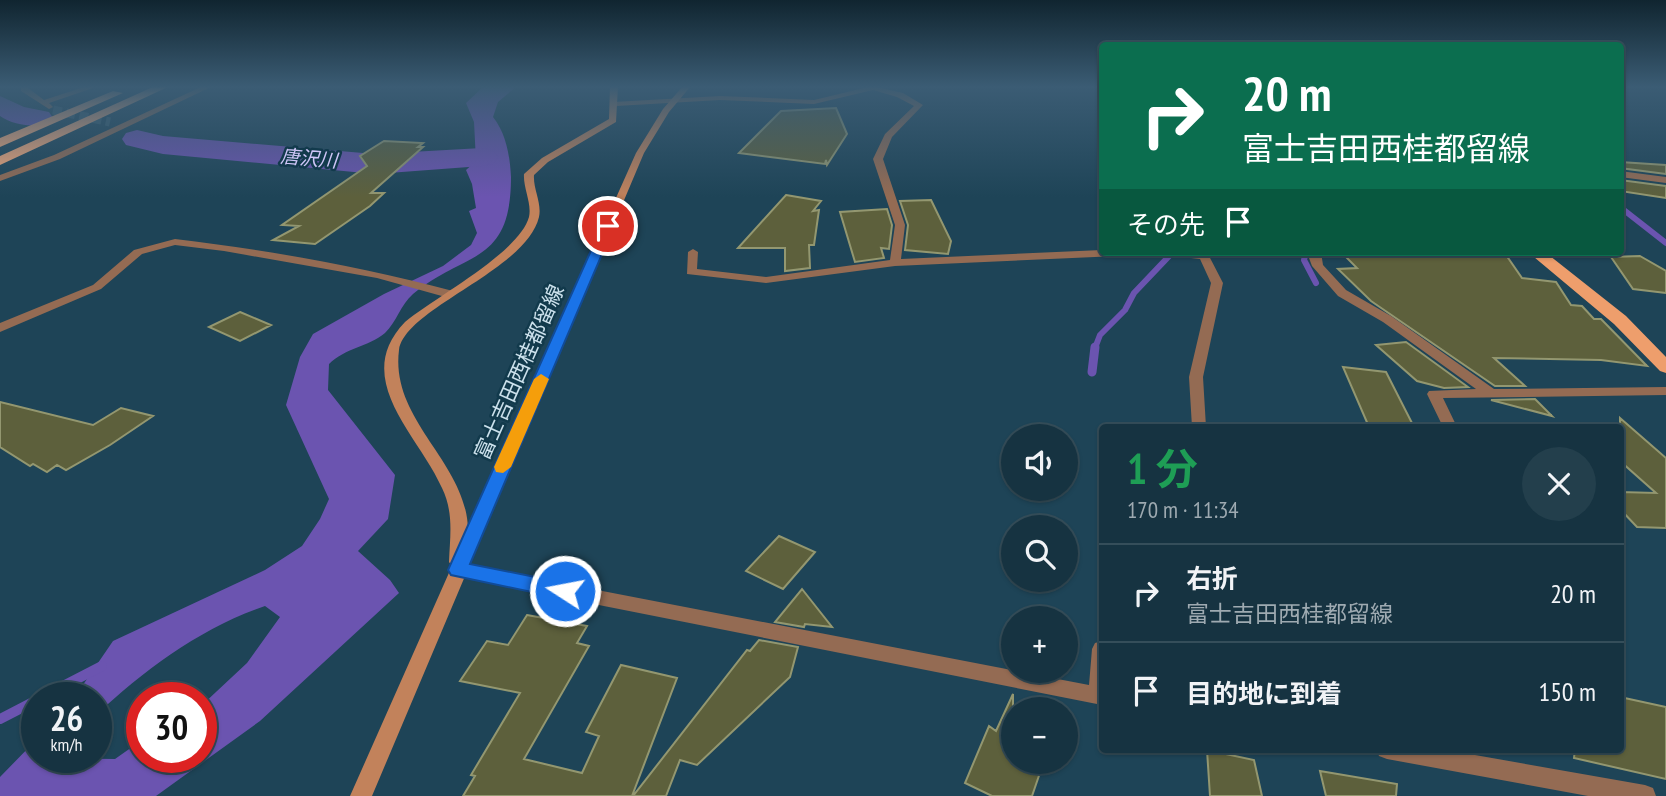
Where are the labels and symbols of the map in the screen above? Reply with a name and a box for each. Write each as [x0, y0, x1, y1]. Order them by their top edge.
water label: 唐沢川 [280, 144, 340, 173]
pin [578, 196, 638, 256]
street label: 富士吉田西桂都留線 [468, 280, 570, 464]
position arrow [528, 554, 602, 628]
speed limit sign: 30 [126, 682, 217, 773]

